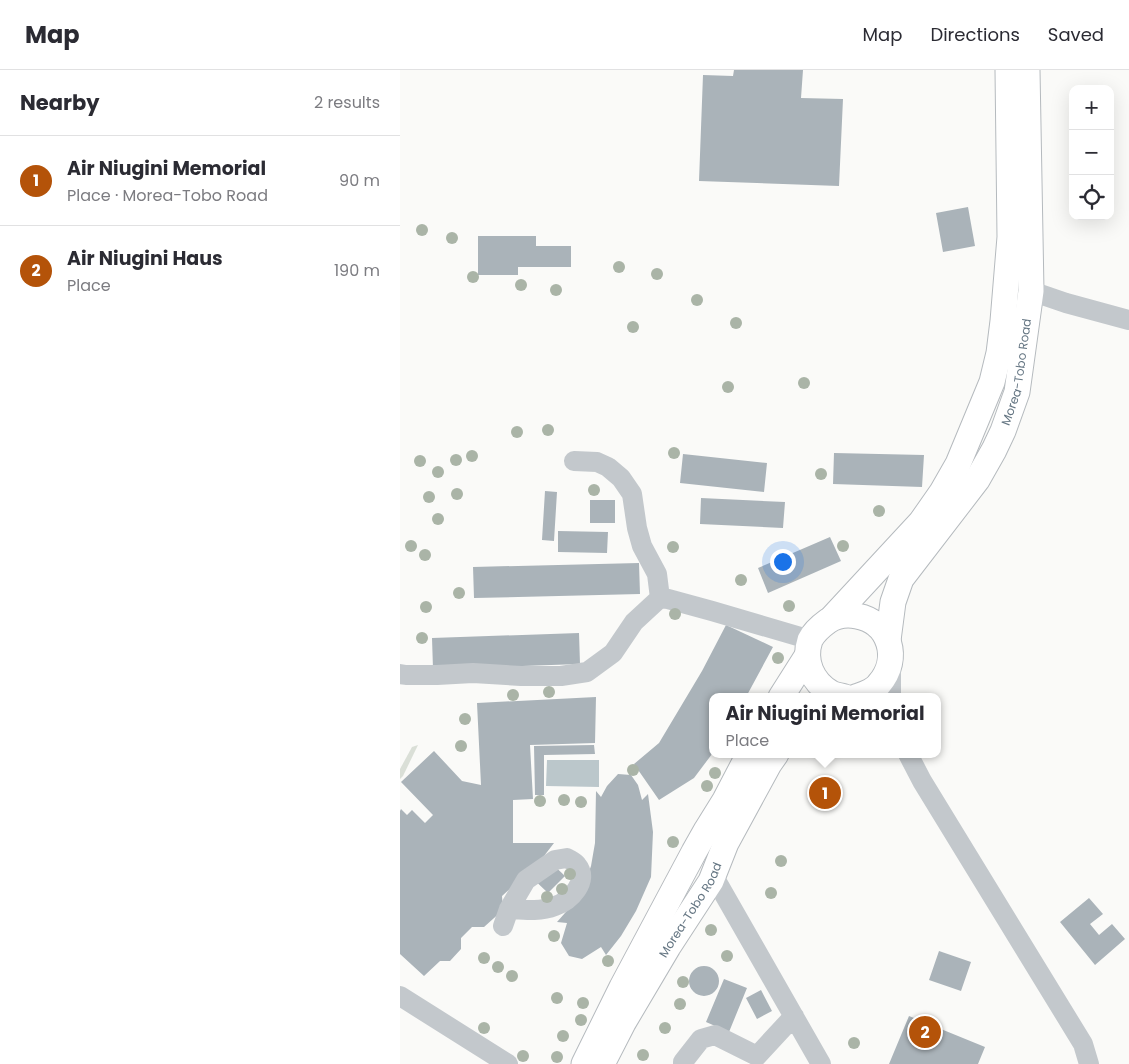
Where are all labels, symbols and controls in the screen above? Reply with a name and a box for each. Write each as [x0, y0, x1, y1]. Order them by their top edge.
text: Map [25, 18, 80, 51]
text: Map [863, 22, 902, 47]
text: Directions [930, 22, 1020, 47]
text: Saved [1048, 22, 1104, 47]
map controls [1069, 85, 1114, 220]
button: + [1069, 85, 1114, 130]
text: Nearby [20, 88, 100, 117]
text: 2 results [314, 91, 380, 114]
button: − [1069, 130, 1114, 175]
text: Air Niugini Memorial [67, 155, 266, 182]
text: 1 [33, 169, 39, 192]
text: 90 m [339, 169, 380, 192]
button: locate [1069, 175, 1114, 220]
text: Place · Morea-Tobo Road [67, 184, 268, 207]
text: Air Niugini Haus [67, 245, 223, 272]
text: 2 [31, 259, 41, 282]
text: 190 m [334, 259, 380, 282]
text: Place [67, 274, 111, 297]
street label: Morea-Tobo Road [997, 317, 1035, 428]
your location [770, 549, 796, 575]
popup [709, 693, 941, 758]
text: Air Niugini Memorial [725, 700, 925, 727]
text: Place [725, 729, 769, 752]
pin: 1 [809, 774, 841, 812]
street label: Morea-Tobo Road [655, 860, 726, 961]
pin: 2 [909, 1013, 941, 1051]

